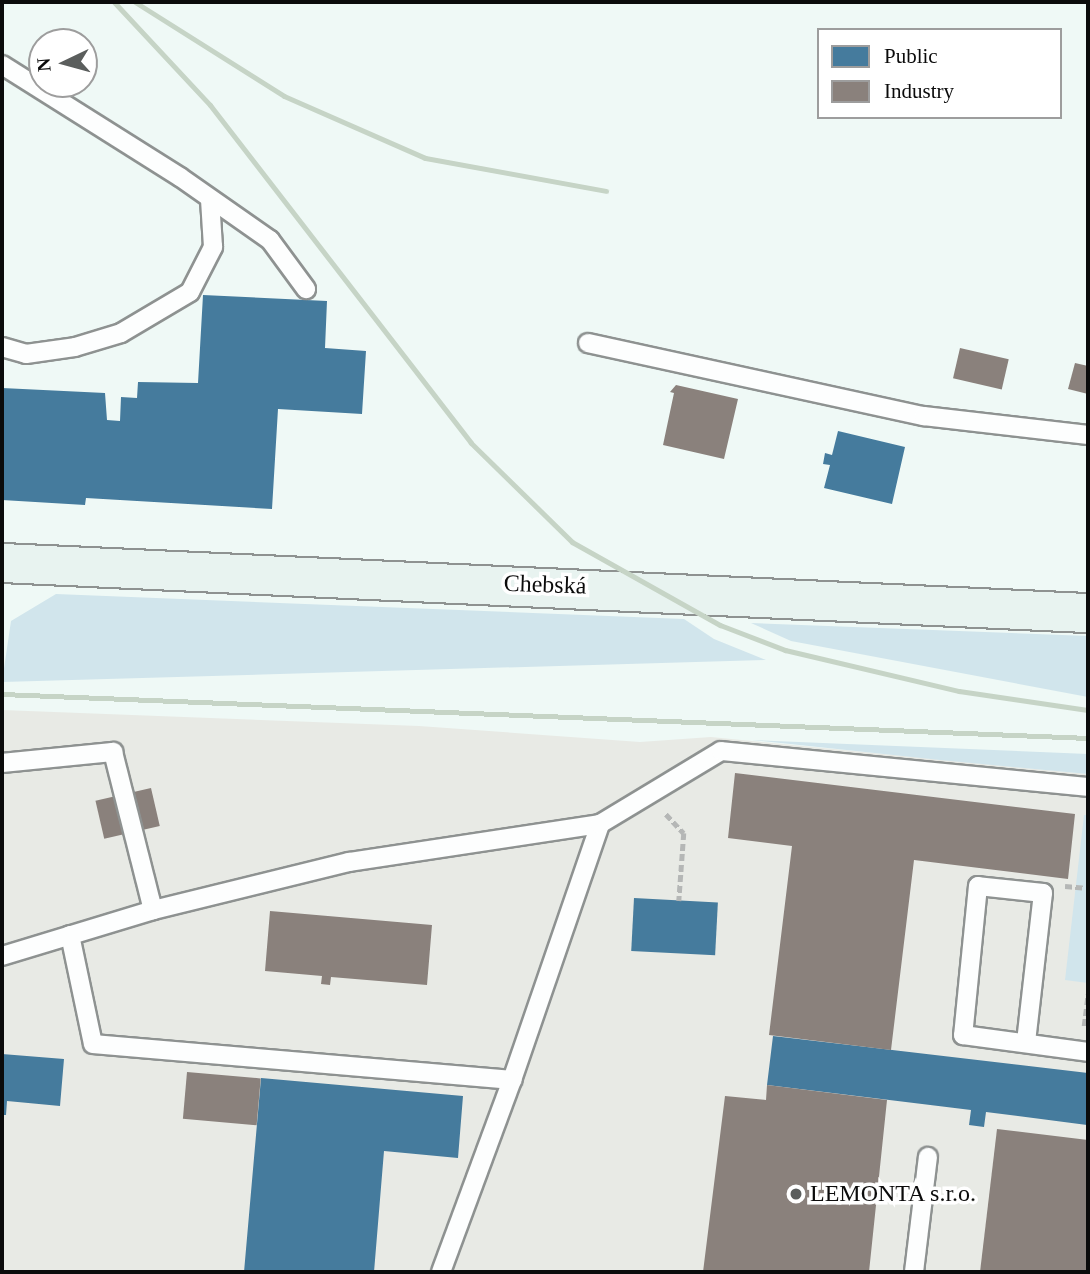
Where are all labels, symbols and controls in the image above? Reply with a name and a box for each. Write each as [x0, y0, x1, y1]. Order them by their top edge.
north arrow [28, 28, 98, 98]
legend [817, 28, 1062, 119]
text: Public [884, 44, 938, 68]
text: N [33, 57, 55, 72]
text: Industry [884, 79, 954, 103]
street label: Chebská [503, 569, 587, 601]
place label: LEMONTA s.r.o. [810, 1180, 977, 1208]
marker: LEMONTA s.r.o. [788, 1186, 804, 1202]

